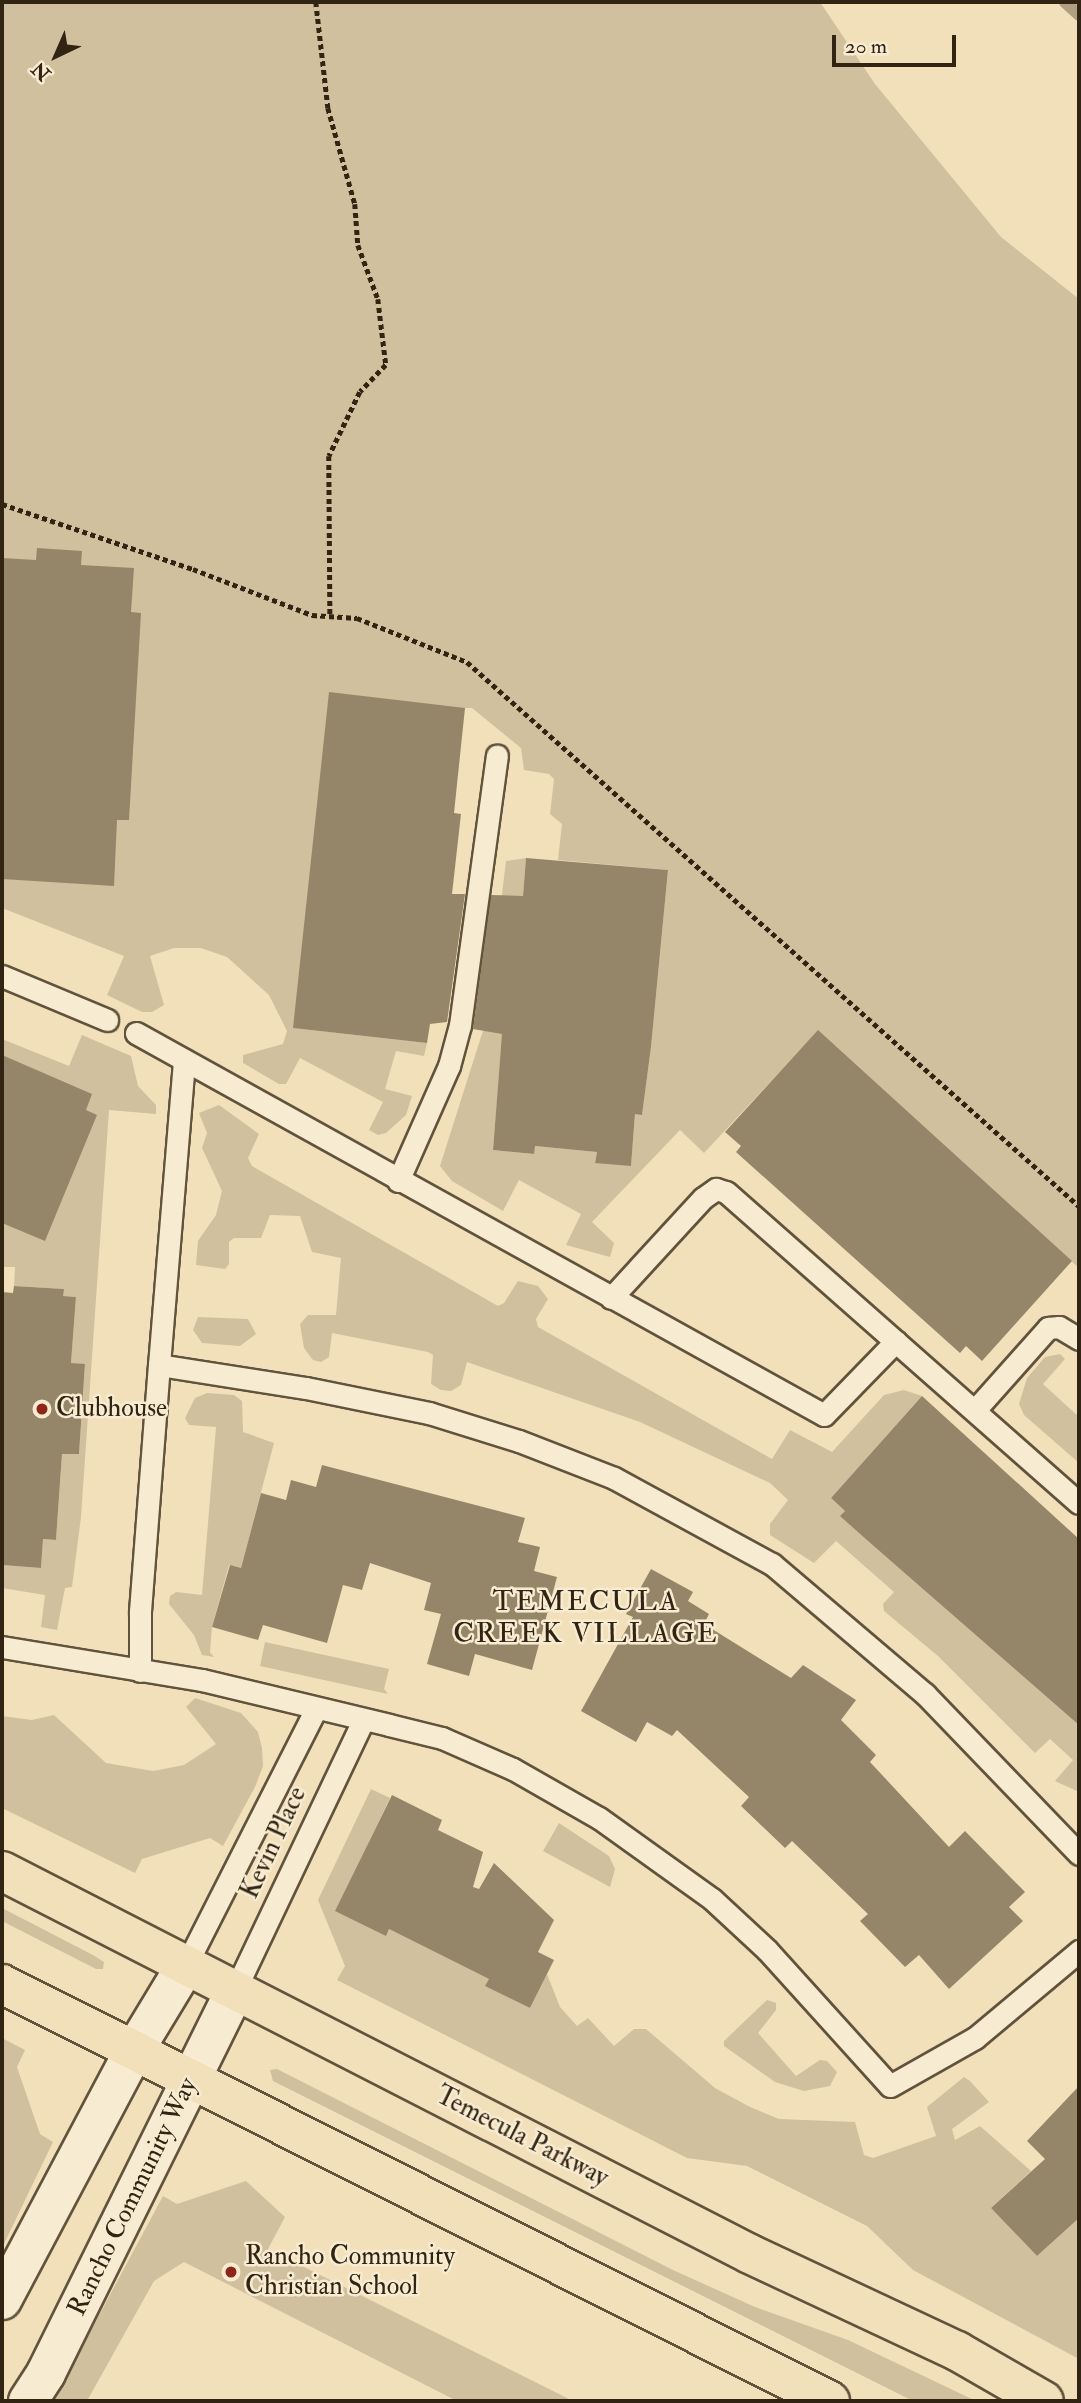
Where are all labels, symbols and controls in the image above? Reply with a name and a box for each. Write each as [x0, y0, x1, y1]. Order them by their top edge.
north arrow [21, 21, 91, 91]
scale bar [836, 21, 960, 65]
text: 20 m [845, 33, 887, 60]
text: N [27, 57, 56, 86]
place label: Clubhouse [56, 1393, 167, 1425]
marker: Clubhouse [34, 1401, 50, 1417]
district label: TEMECULA CREEK VILLAGE [455, 1585, 717, 1651]
street label: Kevin Place [235, 1782, 313, 1904]
street label: Rancho Community Way [62, 2073, 204, 2321]
street label: Temecula Parkway [430, 2080, 614, 2194]
place label: Rancho Community Christian School [245, 2241, 455, 2302]
marker: Rancho Community Christian School [223, 2264, 239, 2280]

